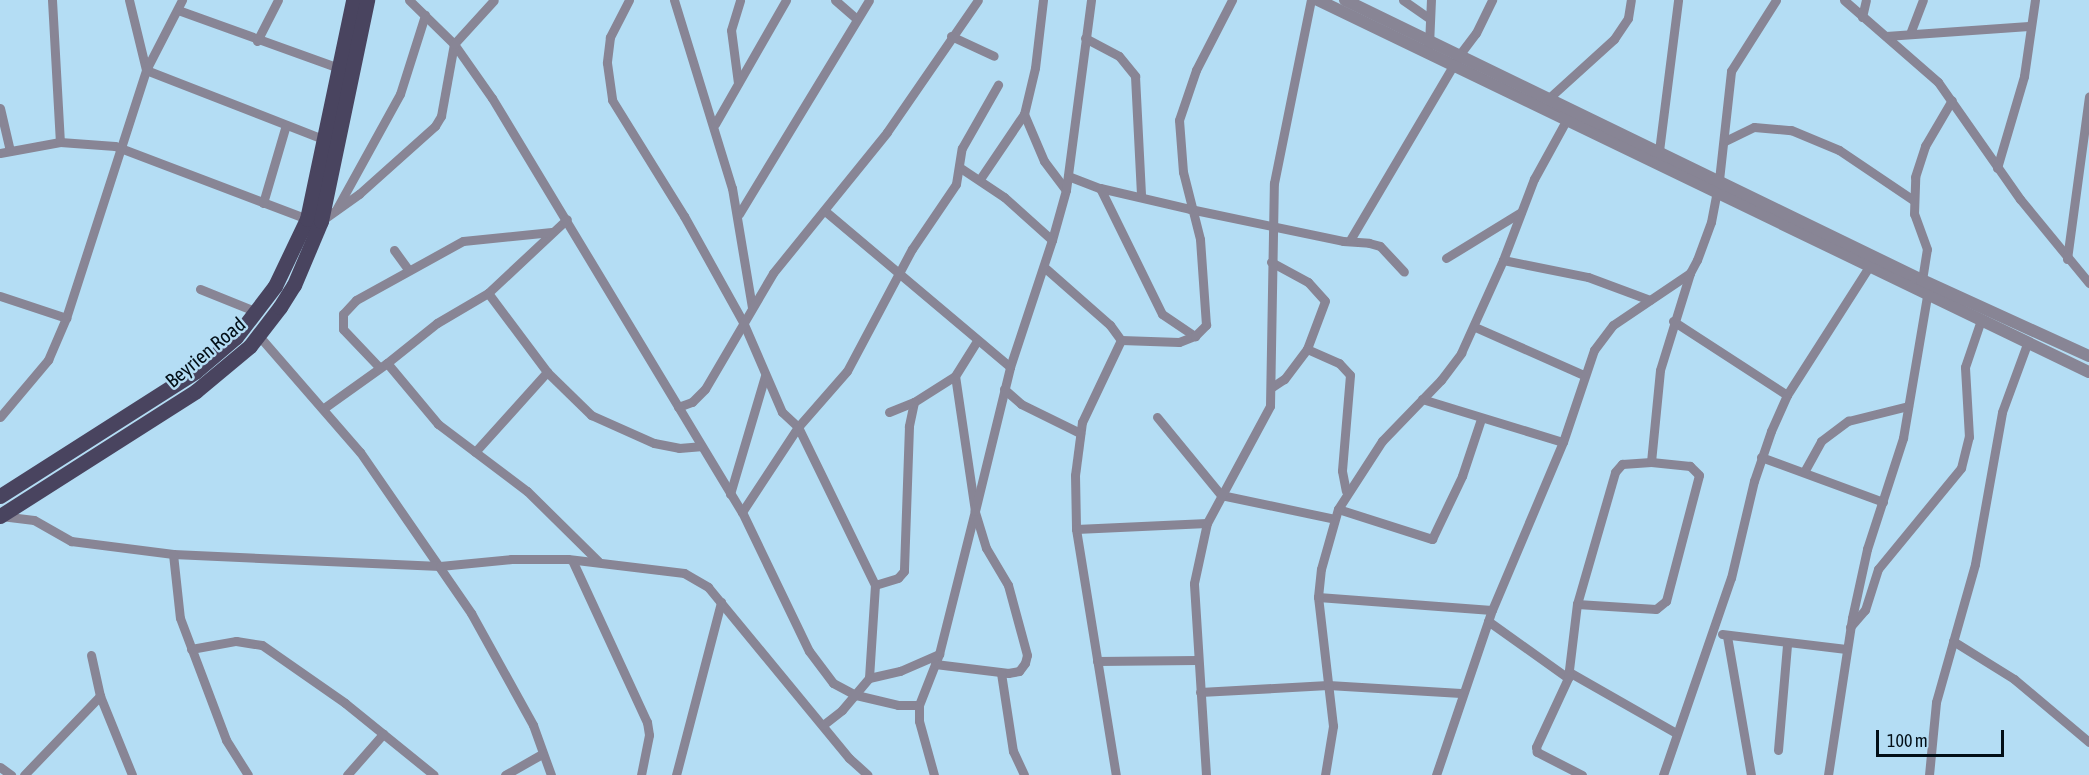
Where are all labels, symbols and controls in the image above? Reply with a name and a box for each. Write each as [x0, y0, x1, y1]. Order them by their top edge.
street label: Beyrien Road [160, 312, 250, 392]
scale bar [1879, 718, 2006, 756]
text: 100 m [1887, 730, 1928, 751]

